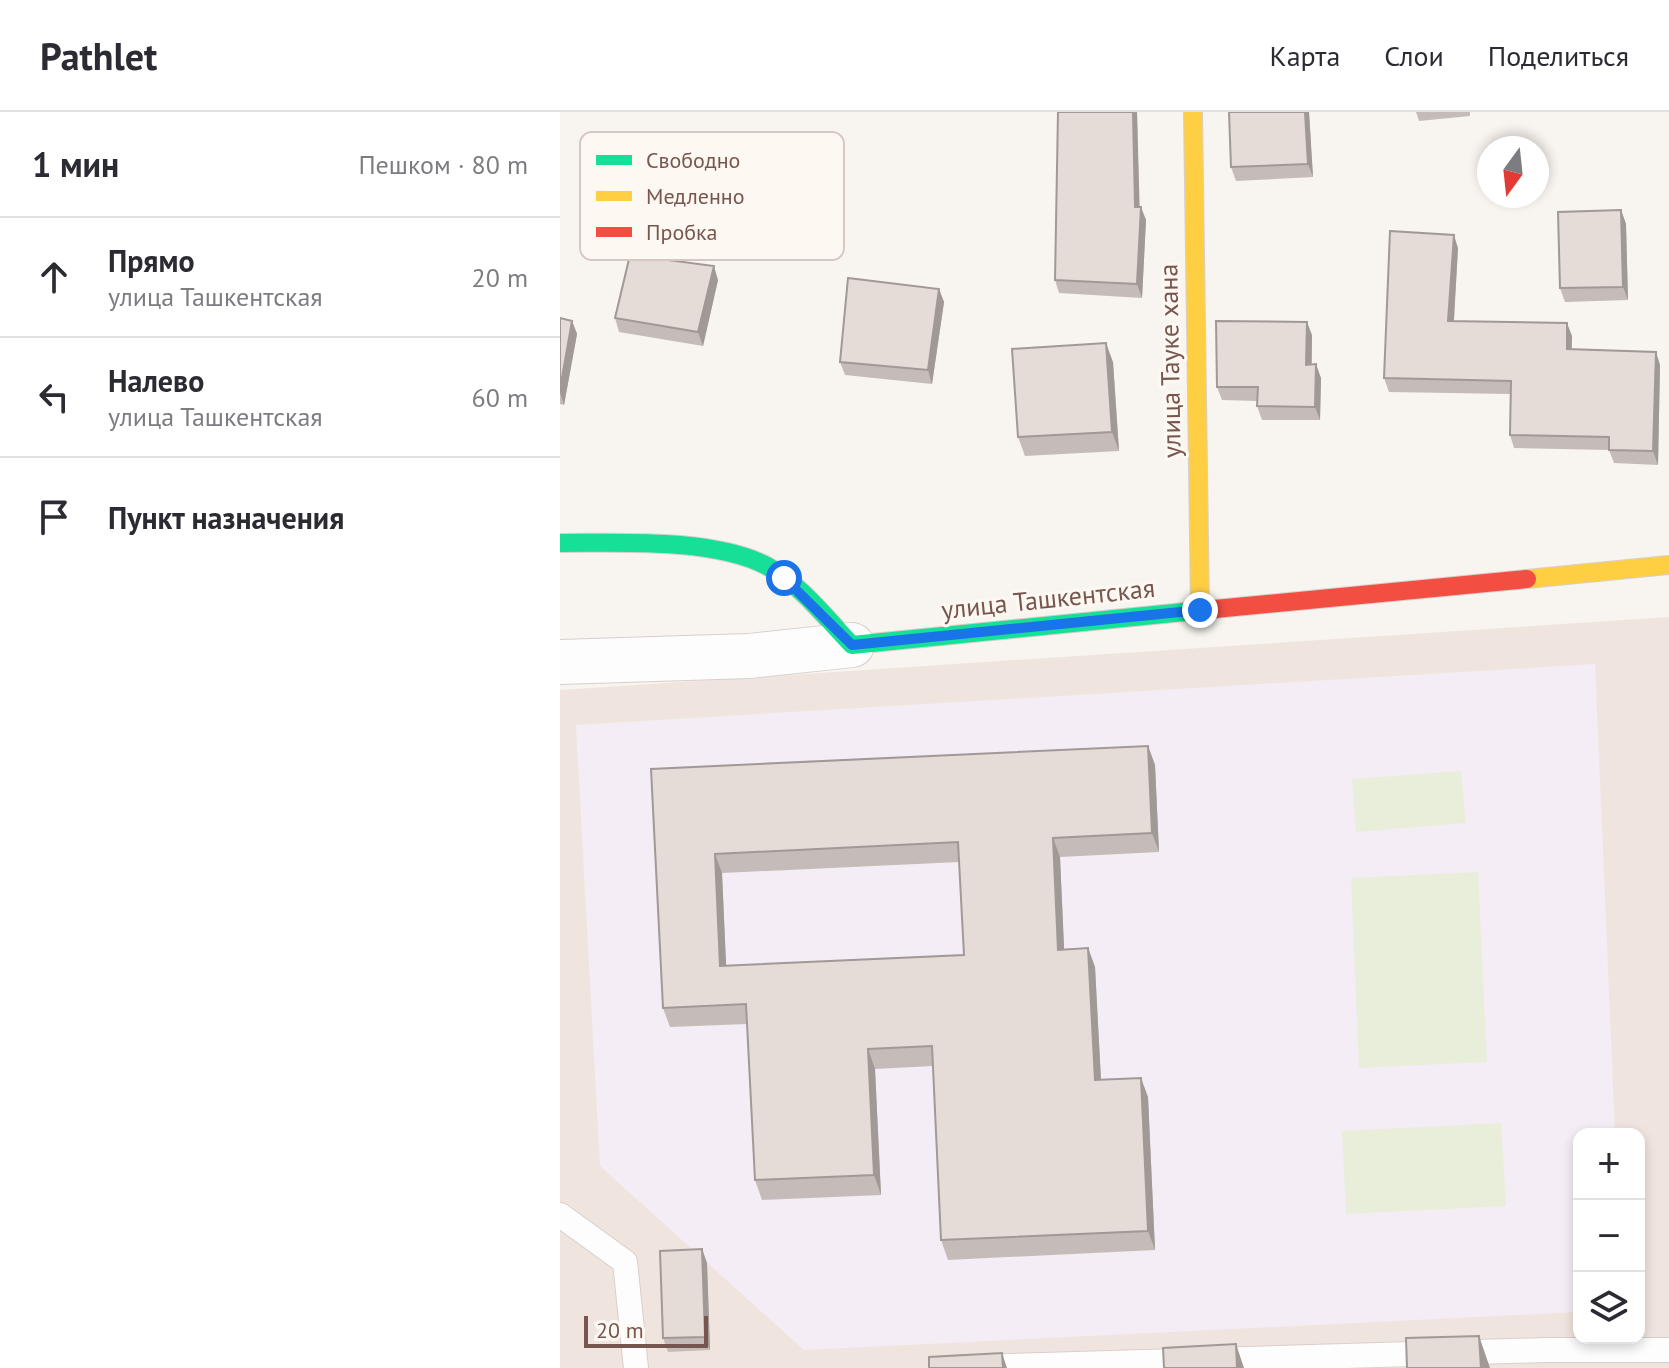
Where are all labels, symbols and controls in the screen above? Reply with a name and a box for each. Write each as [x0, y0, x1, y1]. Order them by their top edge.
text: Pathlet [40, 31, 157, 80]
text: Карта [1270, 37, 1340, 74]
text: Слои [1384, 37, 1444, 74]
text: Поделиться [1488, 37, 1629, 74]
legend [580, 132, 844, 260]
north arrow [1477, 136, 1549, 208]
text: 1 мин [32, 142, 119, 186]
text: Свободно [646, 146, 740, 174]
text: Пешком · 80 m [358, 148, 528, 181]
text: Медленно [646, 182, 744, 210]
text: Пробка [646, 218, 717, 246]
text: Прямо [108, 241, 195, 280]
icon: ahead [32, 255, 76, 299]
text: 20 m [472, 261, 528, 294]
street label: улица Тауке хана [1151, 264, 1188, 458]
text: улица Ташкентская [108, 280, 323, 313]
text: Налево [108, 361, 204, 400]
icon: left [32, 375, 76, 419]
text: 60 m [472, 381, 528, 414]
text: улица Ташкентская [108, 400, 323, 433]
icon: arrive [32, 495, 76, 539]
text: Пункт назначения [108, 498, 344, 537]
route start [766, 560, 802, 596]
street label: улица Ташкентская [939, 571, 1156, 626]
route end [1182, 592, 1218, 628]
map controls [1573, 1128, 1645, 1344]
button: + [1573, 1128, 1645, 1200]
button: − [1573, 1200, 1645, 1272]
button: layers [1573, 1272, 1645, 1344]
scale bar [584, 1312, 708, 1348]
text: 20 m [596, 1316, 644, 1344]

